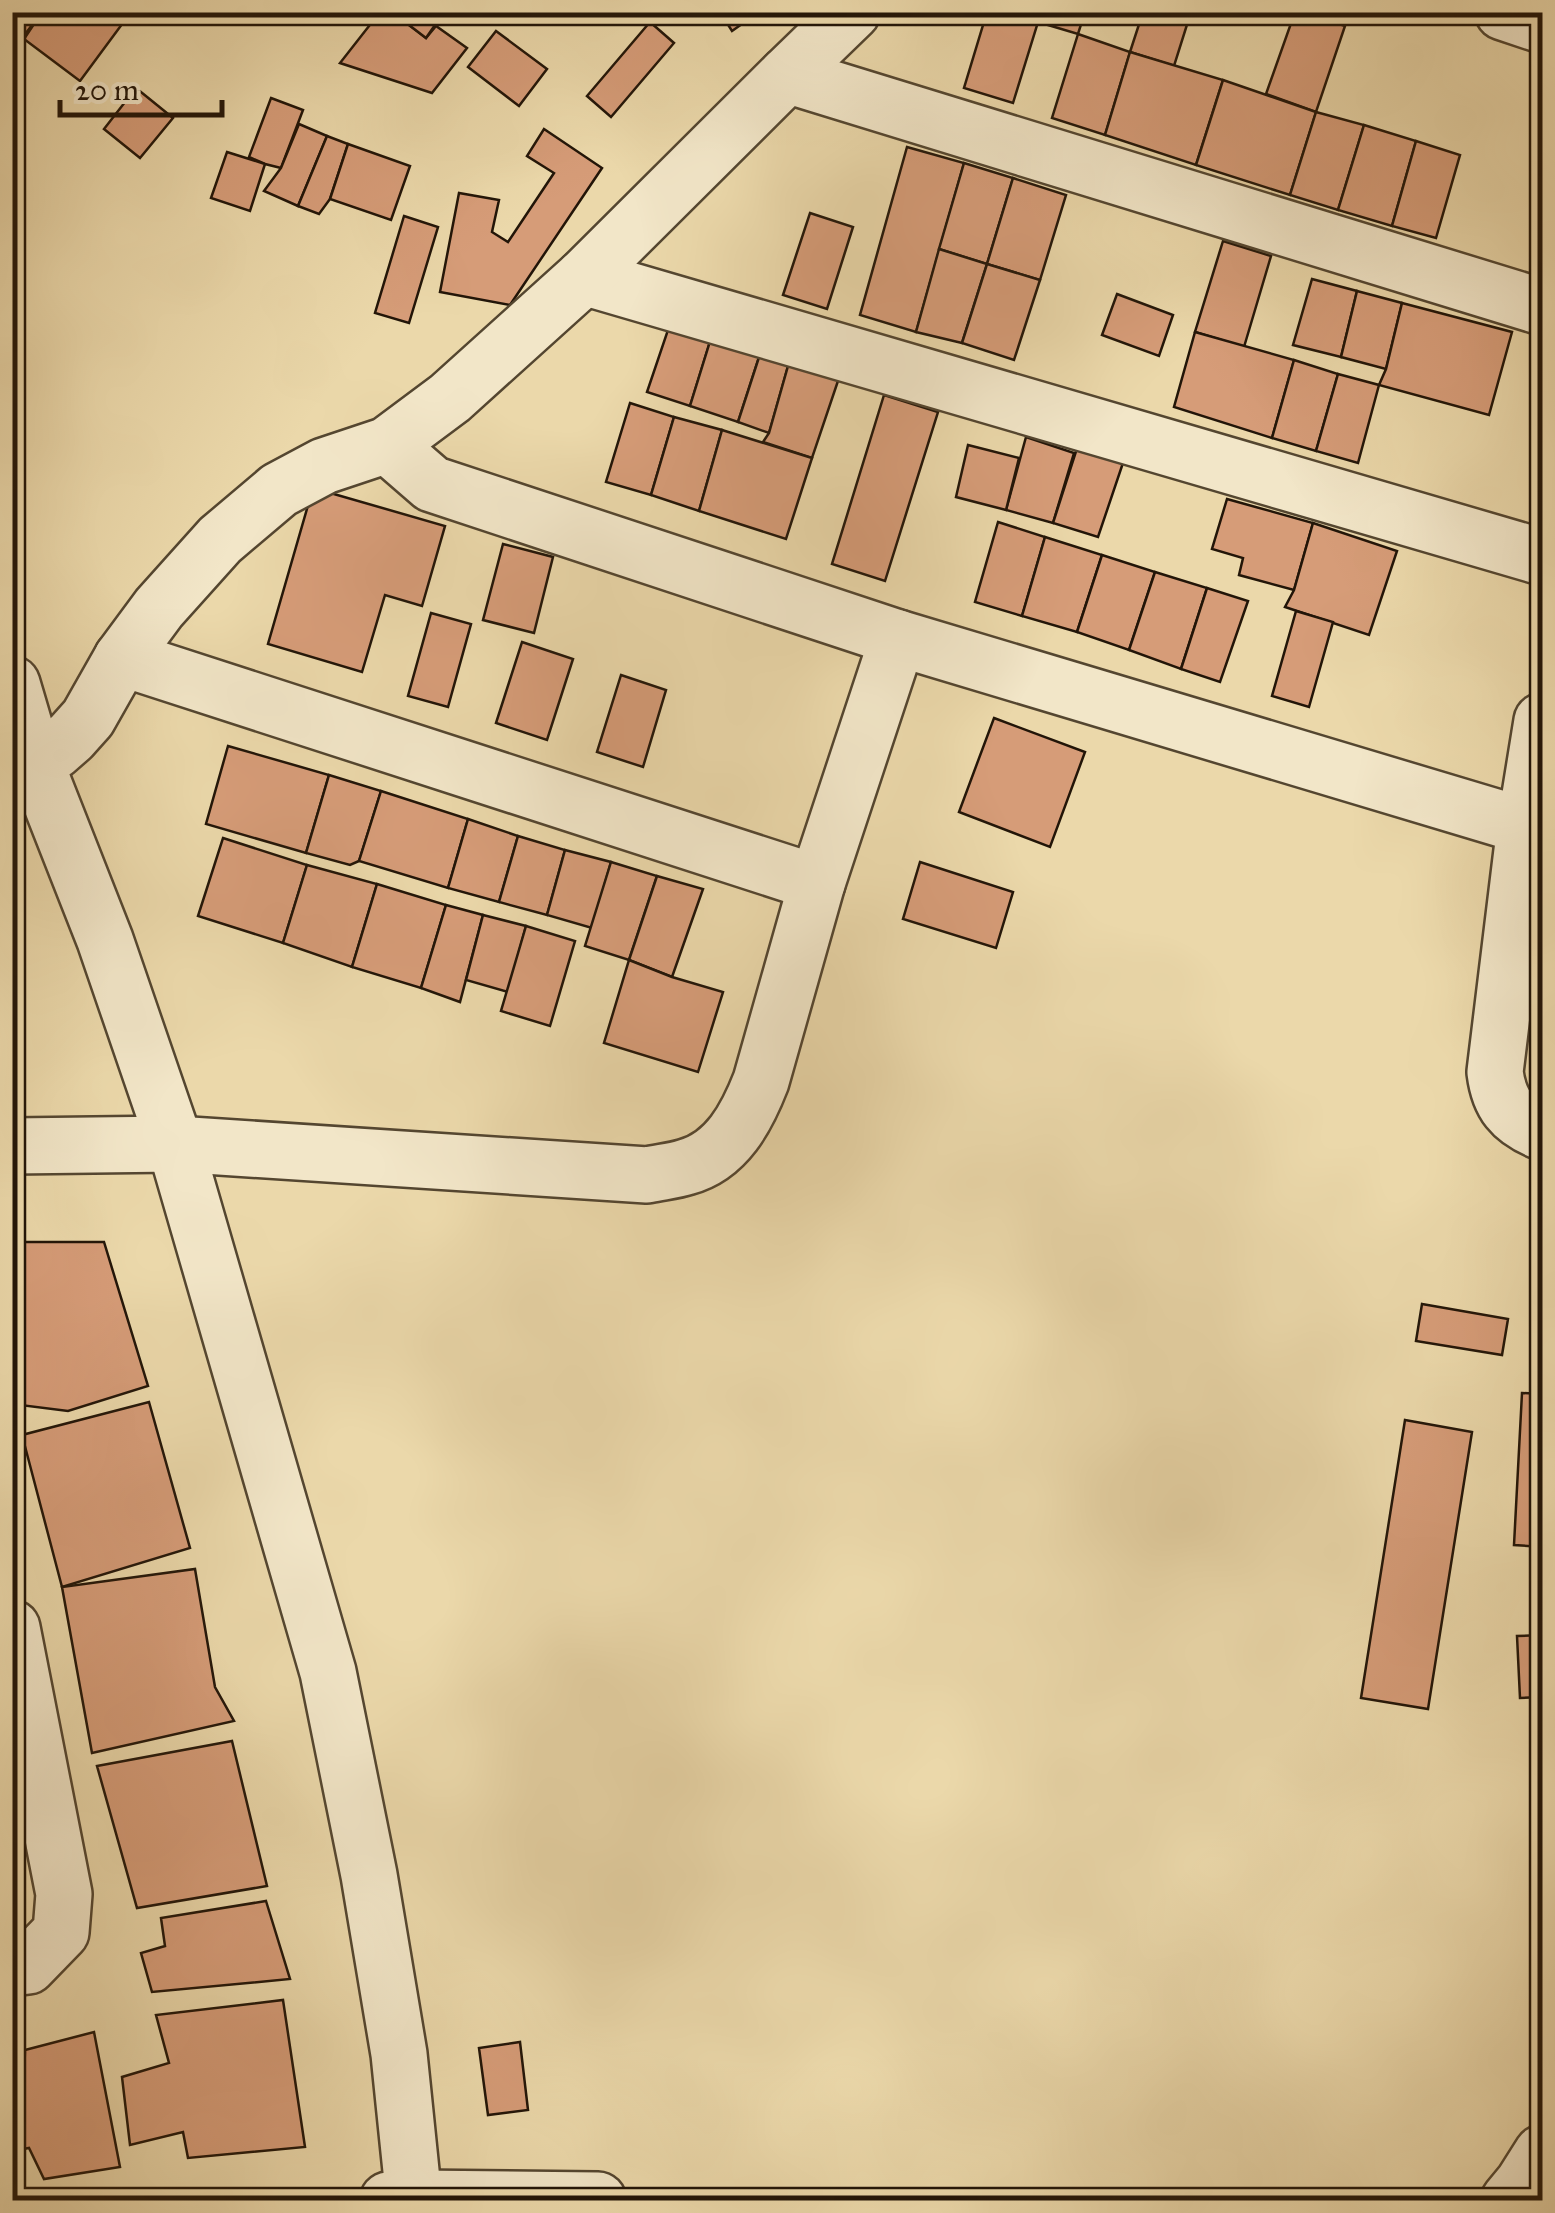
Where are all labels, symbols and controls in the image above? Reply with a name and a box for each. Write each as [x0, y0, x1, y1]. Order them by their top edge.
scale bar [60, 55, 222, 117]
text: 20 m [75, 72, 139, 108]

